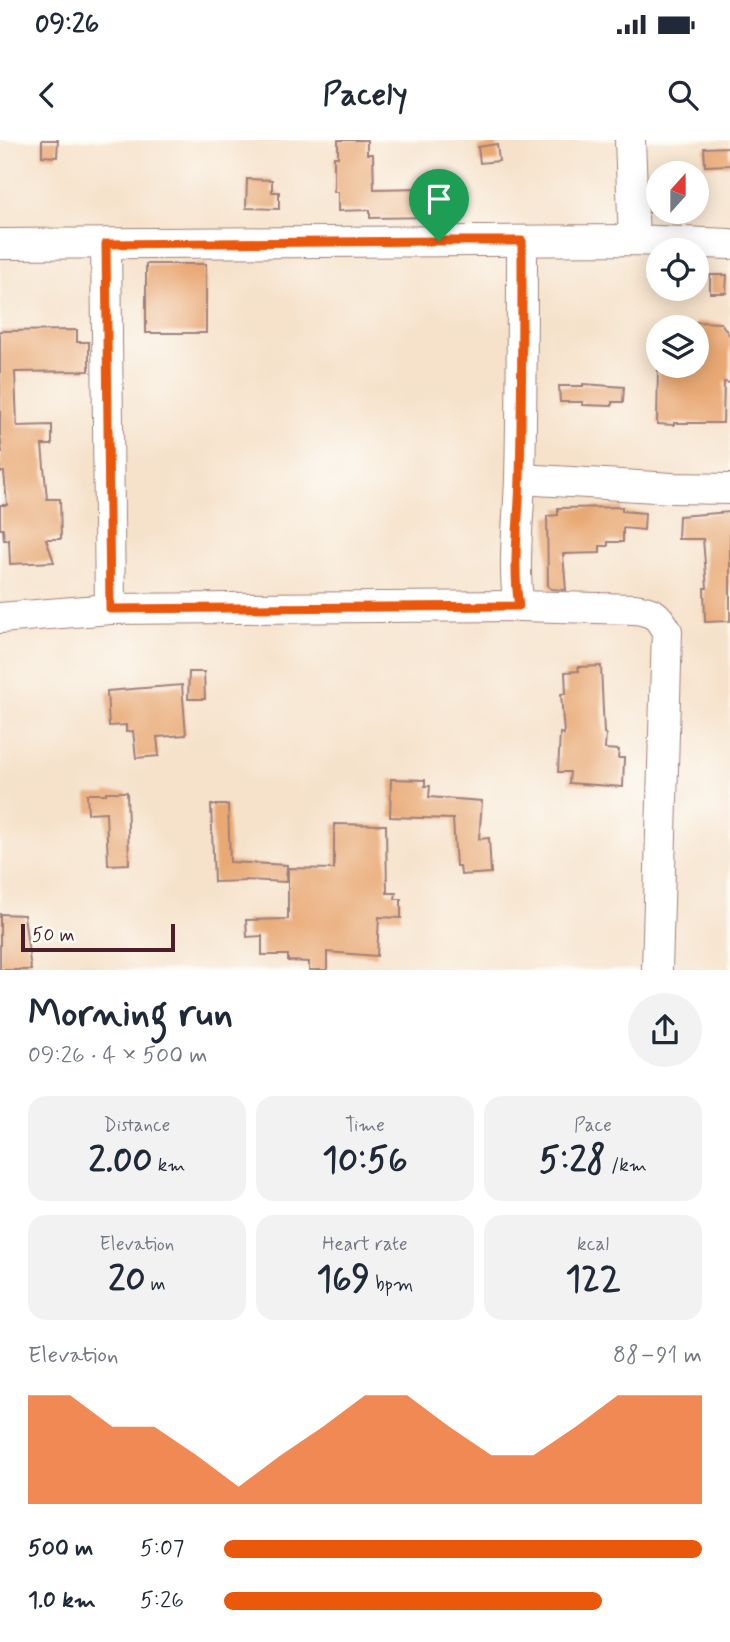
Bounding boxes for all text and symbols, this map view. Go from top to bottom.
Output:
text: 09:26 [35,8,99,42]
text: Pacely [322,74,408,116]
icon: back [28,76,66,114]
icon: search [664,76,702,114]
north arrow [646,161,709,224]
map controls [646,161,709,378]
pin [409,169,469,241]
icon: arrive [420,180,458,218]
button: locate [646,238,709,301]
button: layers [646,315,709,378]
scale bar [21,921,175,953]
text: 50 m [32,923,75,948]
text: Morning run [28,990,233,1039]
button: share [628,993,702,1067]
text: 09:26 · 4 × 500 m [28,1041,208,1071]
text: Distance [104,1113,170,1138]
text: Time [345,1113,385,1138]
text: Pace [574,1113,612,1138]
text: 2.00 [89,1138,153,1184]
text: 10:56 [322,1138,408,1184]
text: 5:28 [539,1138,606,1184]
text: km [153,1153,185,1178]
text: /km [606,1153,647,1178]
text: Elevation [100,1232,174,1257]
text: Heart rate [322,1232,408,1257]
text: kcal [577,1232,609,1257]
text: 20 [108,1257,145,1303]
text: 169 [317,1257,370,1303]
text: 122 [566,1257,621,1303]
text: m [145,1272,166,1297]
text: bpm [370,1272,413,1297]
text: Elevation [28,1341,119,1371]
text: 88–91 m [613,1341,702,1371]
text: 500 m [28,1534,93,1564]
text: 5:07 [140,1534,184,1564]
text: 1.0 km [28,1586,96,1616]
text: 5:26 [140,1586,184,1616]

